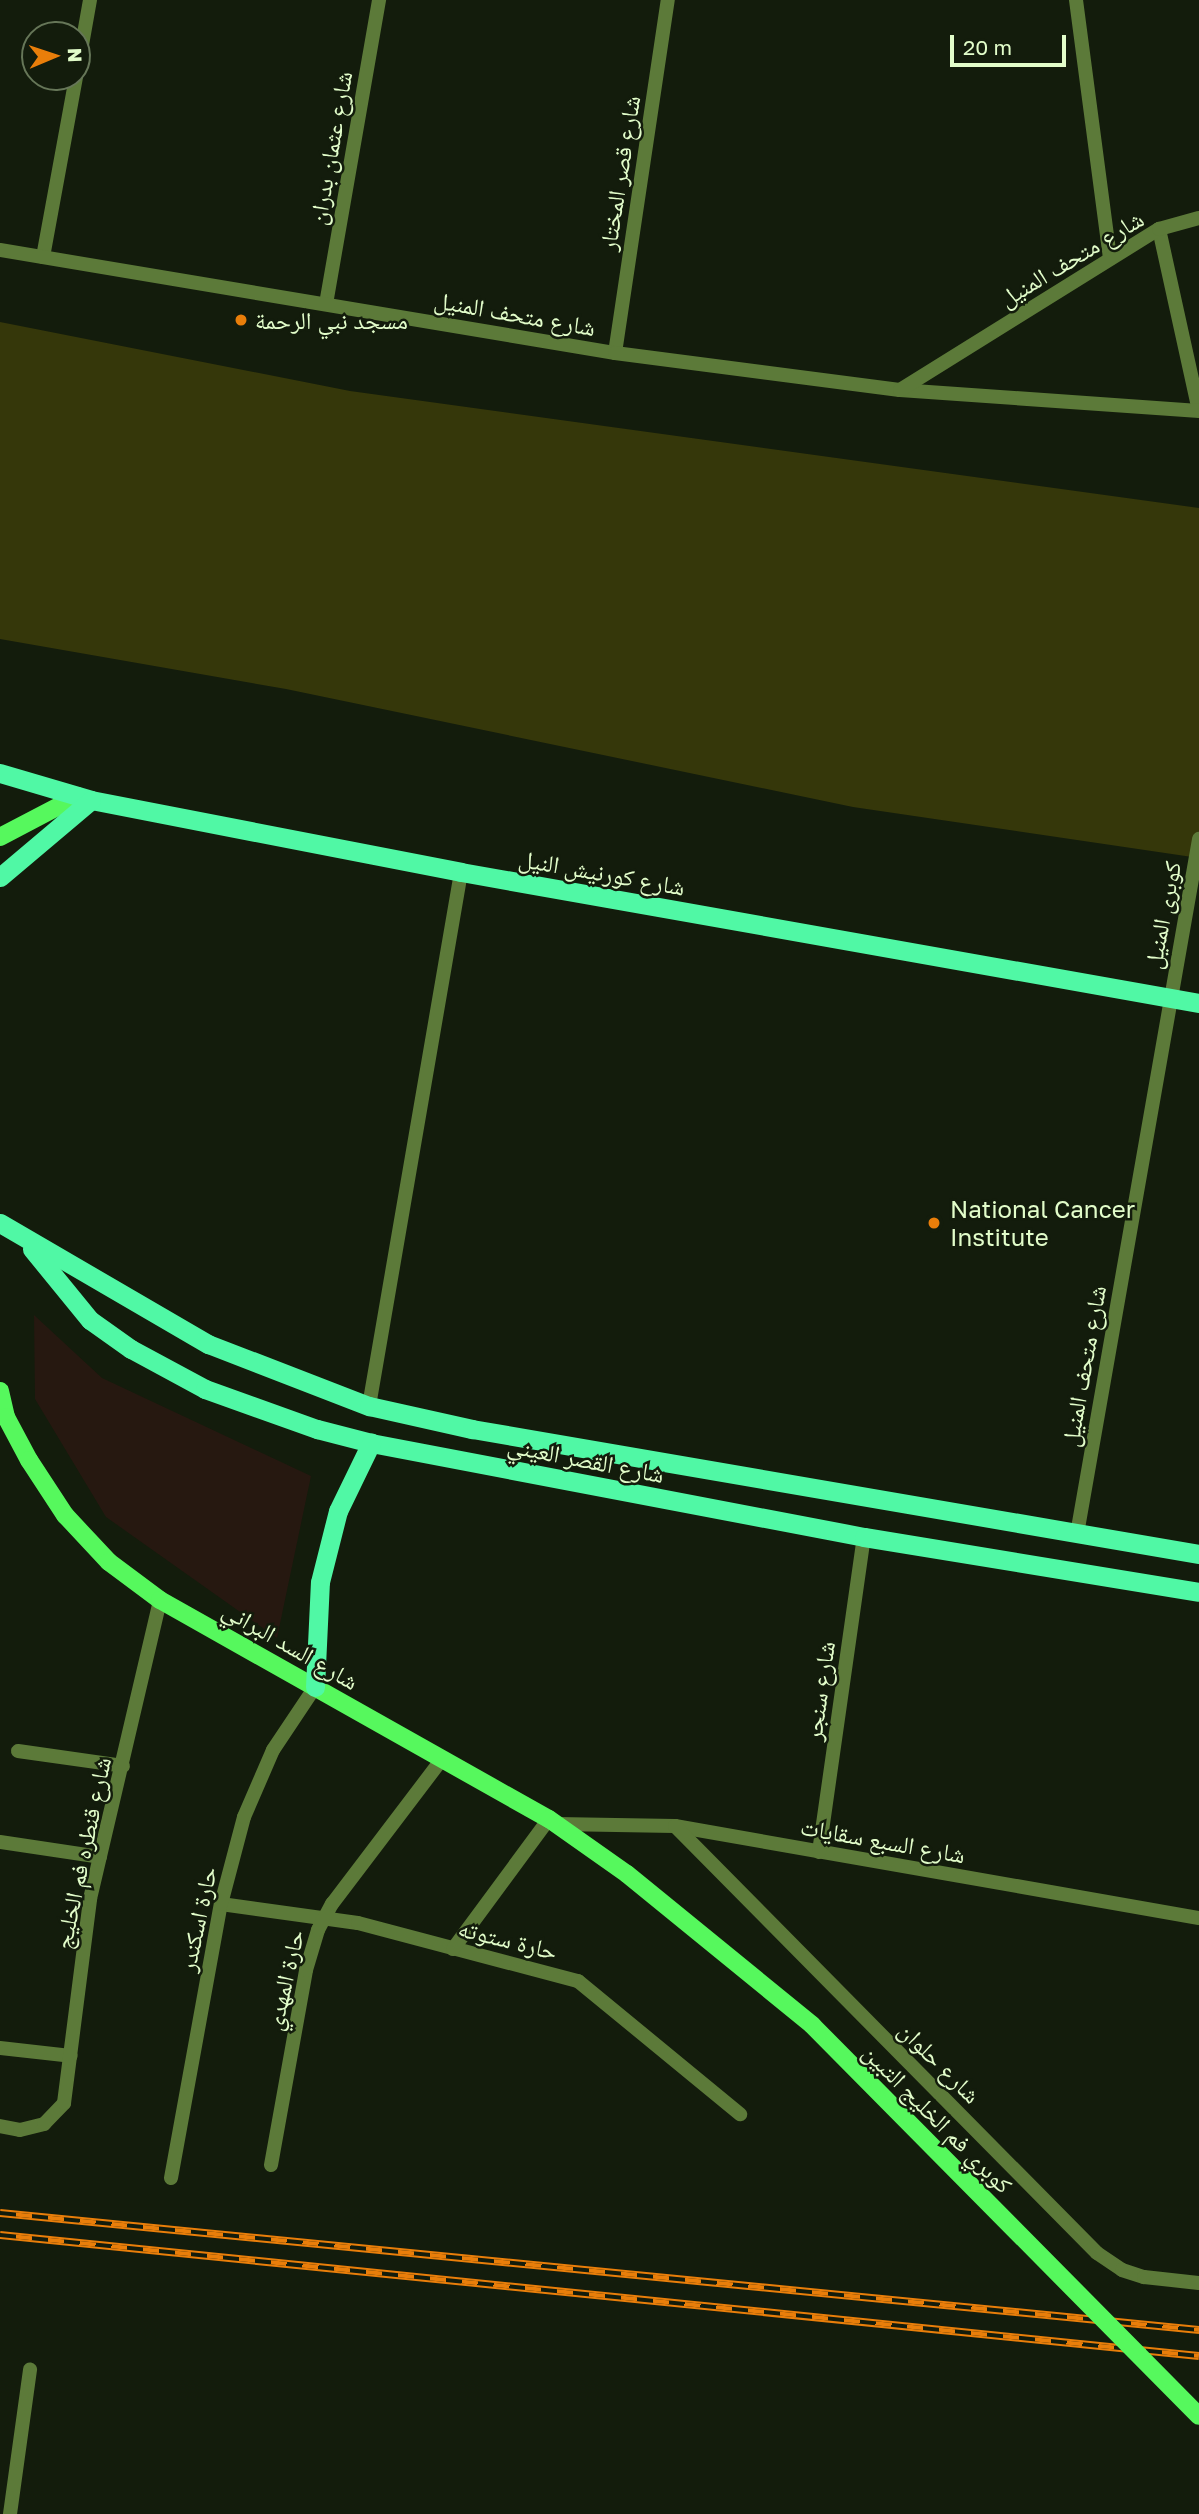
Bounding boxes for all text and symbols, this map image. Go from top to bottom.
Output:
north arrow [21,21,91,91]
scale bar [954,21,1070,65]
text: 20 m [963,34,1012,60]
text: N [64,48,87,63]
street label: شارع عثمان بدران [302,69,358,227]
street label: شارع قصر المختار [593,93,645,253]
street label: شارع متحف المنيل [994,204,1148,312]
street label: شارع متحف المنيل [432,285,598,341]
place label: مسجد نبي الرحمة [255,306,408,334]
marker: مسجد نبي الرحمة [233,312,249,328]
street label: شارع كورنيش النيل [517,843,687,901]
street label: كوبرى المنيل [1137,859,1187,971]
place label: National Cancer Institute [950,1195,1135,1251]
marker: National Cancer Institute [924,1213,944,1233]
street label: شارع متحف المنيل [1055,1283,1111,1449]
street label: شارع القصر العيني [505,1430,667,1488]
street label: شارع السد البراني [218,1595,364,1695]
street label: شارع سنجر [798,1639,840,1743]
street label: شارع قنطره فم الخليج [48,1754,116,1952]
street label: شارع السبع سقايات [798,1811,968,1869]
street label: حارة اسكندر [172,1864,222,1974]
street label: حارة ستوته [455,1913,561,1965]
street label: حارة المهدي [258,1927,310,2033]
street label: شارع حلوان [893,2015,987,2109]
street label: كوبري فم الخليج التبين [857,2037,1019,2199]

